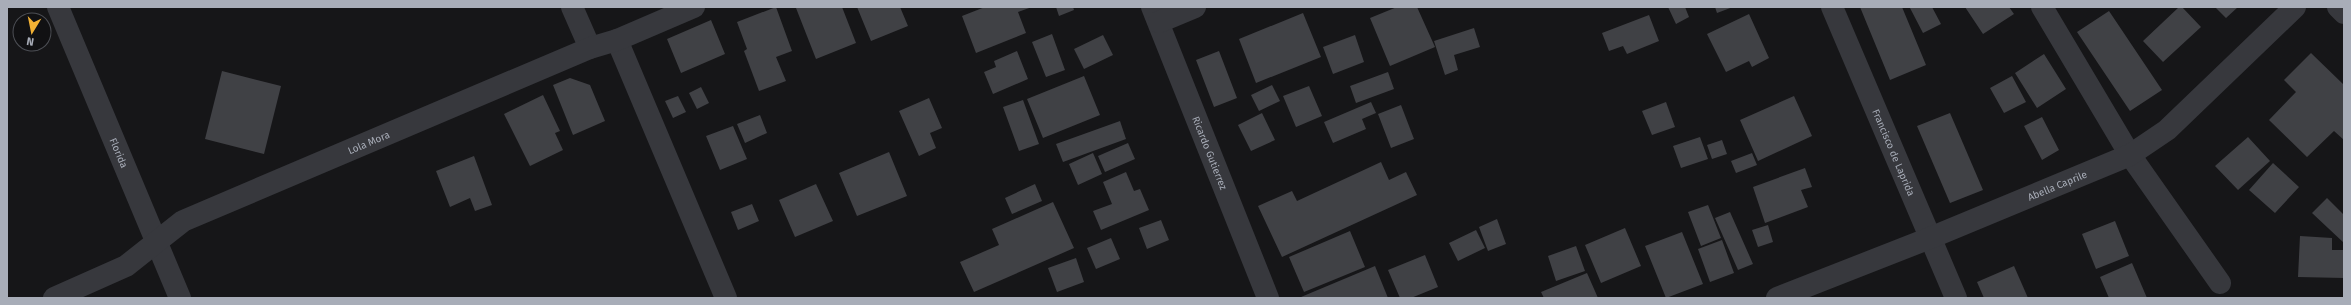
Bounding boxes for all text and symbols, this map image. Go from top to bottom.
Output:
north arrow [12,12,52,52]
text: N [26,34,35,48]
street label: Francisco de Laprida [1869,107,1917,198]
street label: Ricardo Gutierrez [1189,115,1230,192]
street label: Lola Mora [346,129,392,157]
street label: Florida [107,136,130,170]
street label: Abella Caprile [2026,169,2089,204]

